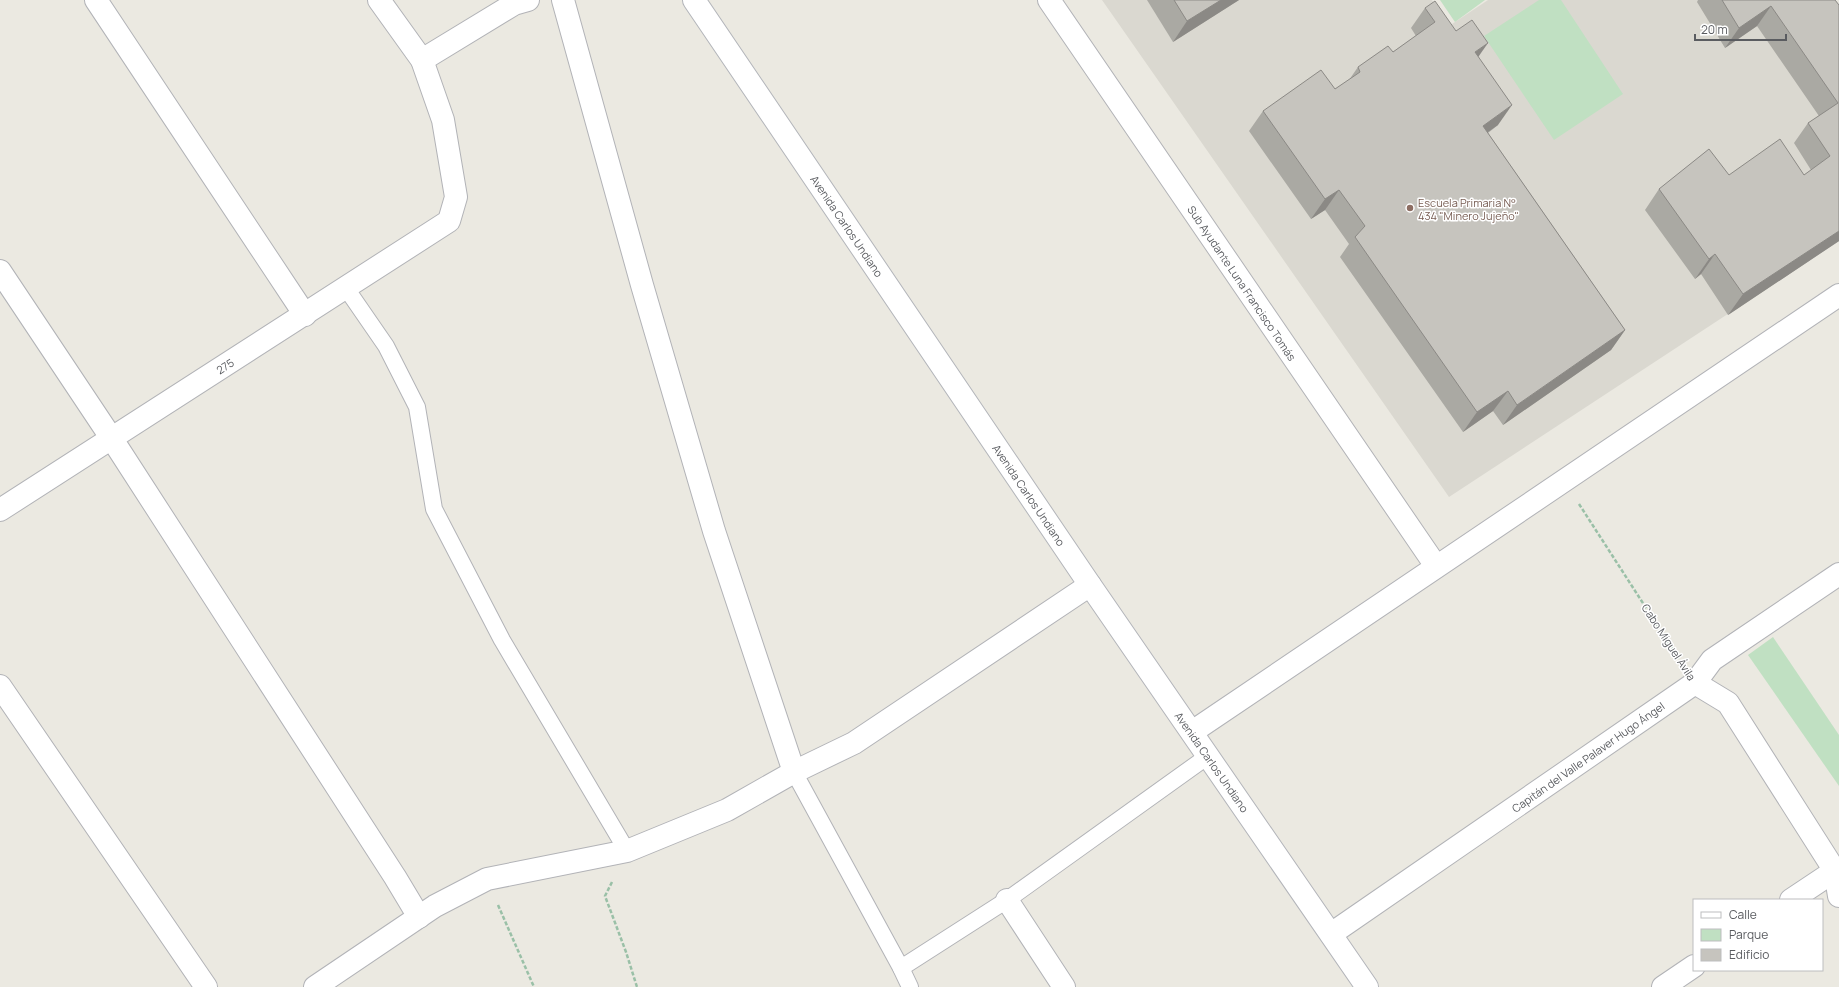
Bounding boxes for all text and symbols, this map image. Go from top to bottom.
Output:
scale bar [1695,16,1786,42]
text: 20 m [1701,21,1728,38]
street label: Avenida Carlos Undiano [807,172,887,280]
place label: Escuela Primaria N° 434 "Minero Jujeño" [1418,195,1519,223]
street label: Sub Ayudante Luna Francisco Tomás [1184,203,1300,364]
marker: Escuela Primaria N° 434 "Minero Jujeño" [1405,203,1415,213]
street label: 275 [213,355,237,377]
street label: Avenida Carlos Undiano [989,441,1069,549]
street label: Cabo Miguel Ávila [1639,601,1699,683]
street label: Capitán del Valle Palaver Hugo Ángel [1509,698,1667,816]
street label: Avenida Carlos Undiano [1172,709,1253,816]
legend [1693,899,1823,971]
text: Calle [1729,906,1757,923]
text: Parque [1729,926,1768,943]
text: Edificio [1729,946,1769,963]

